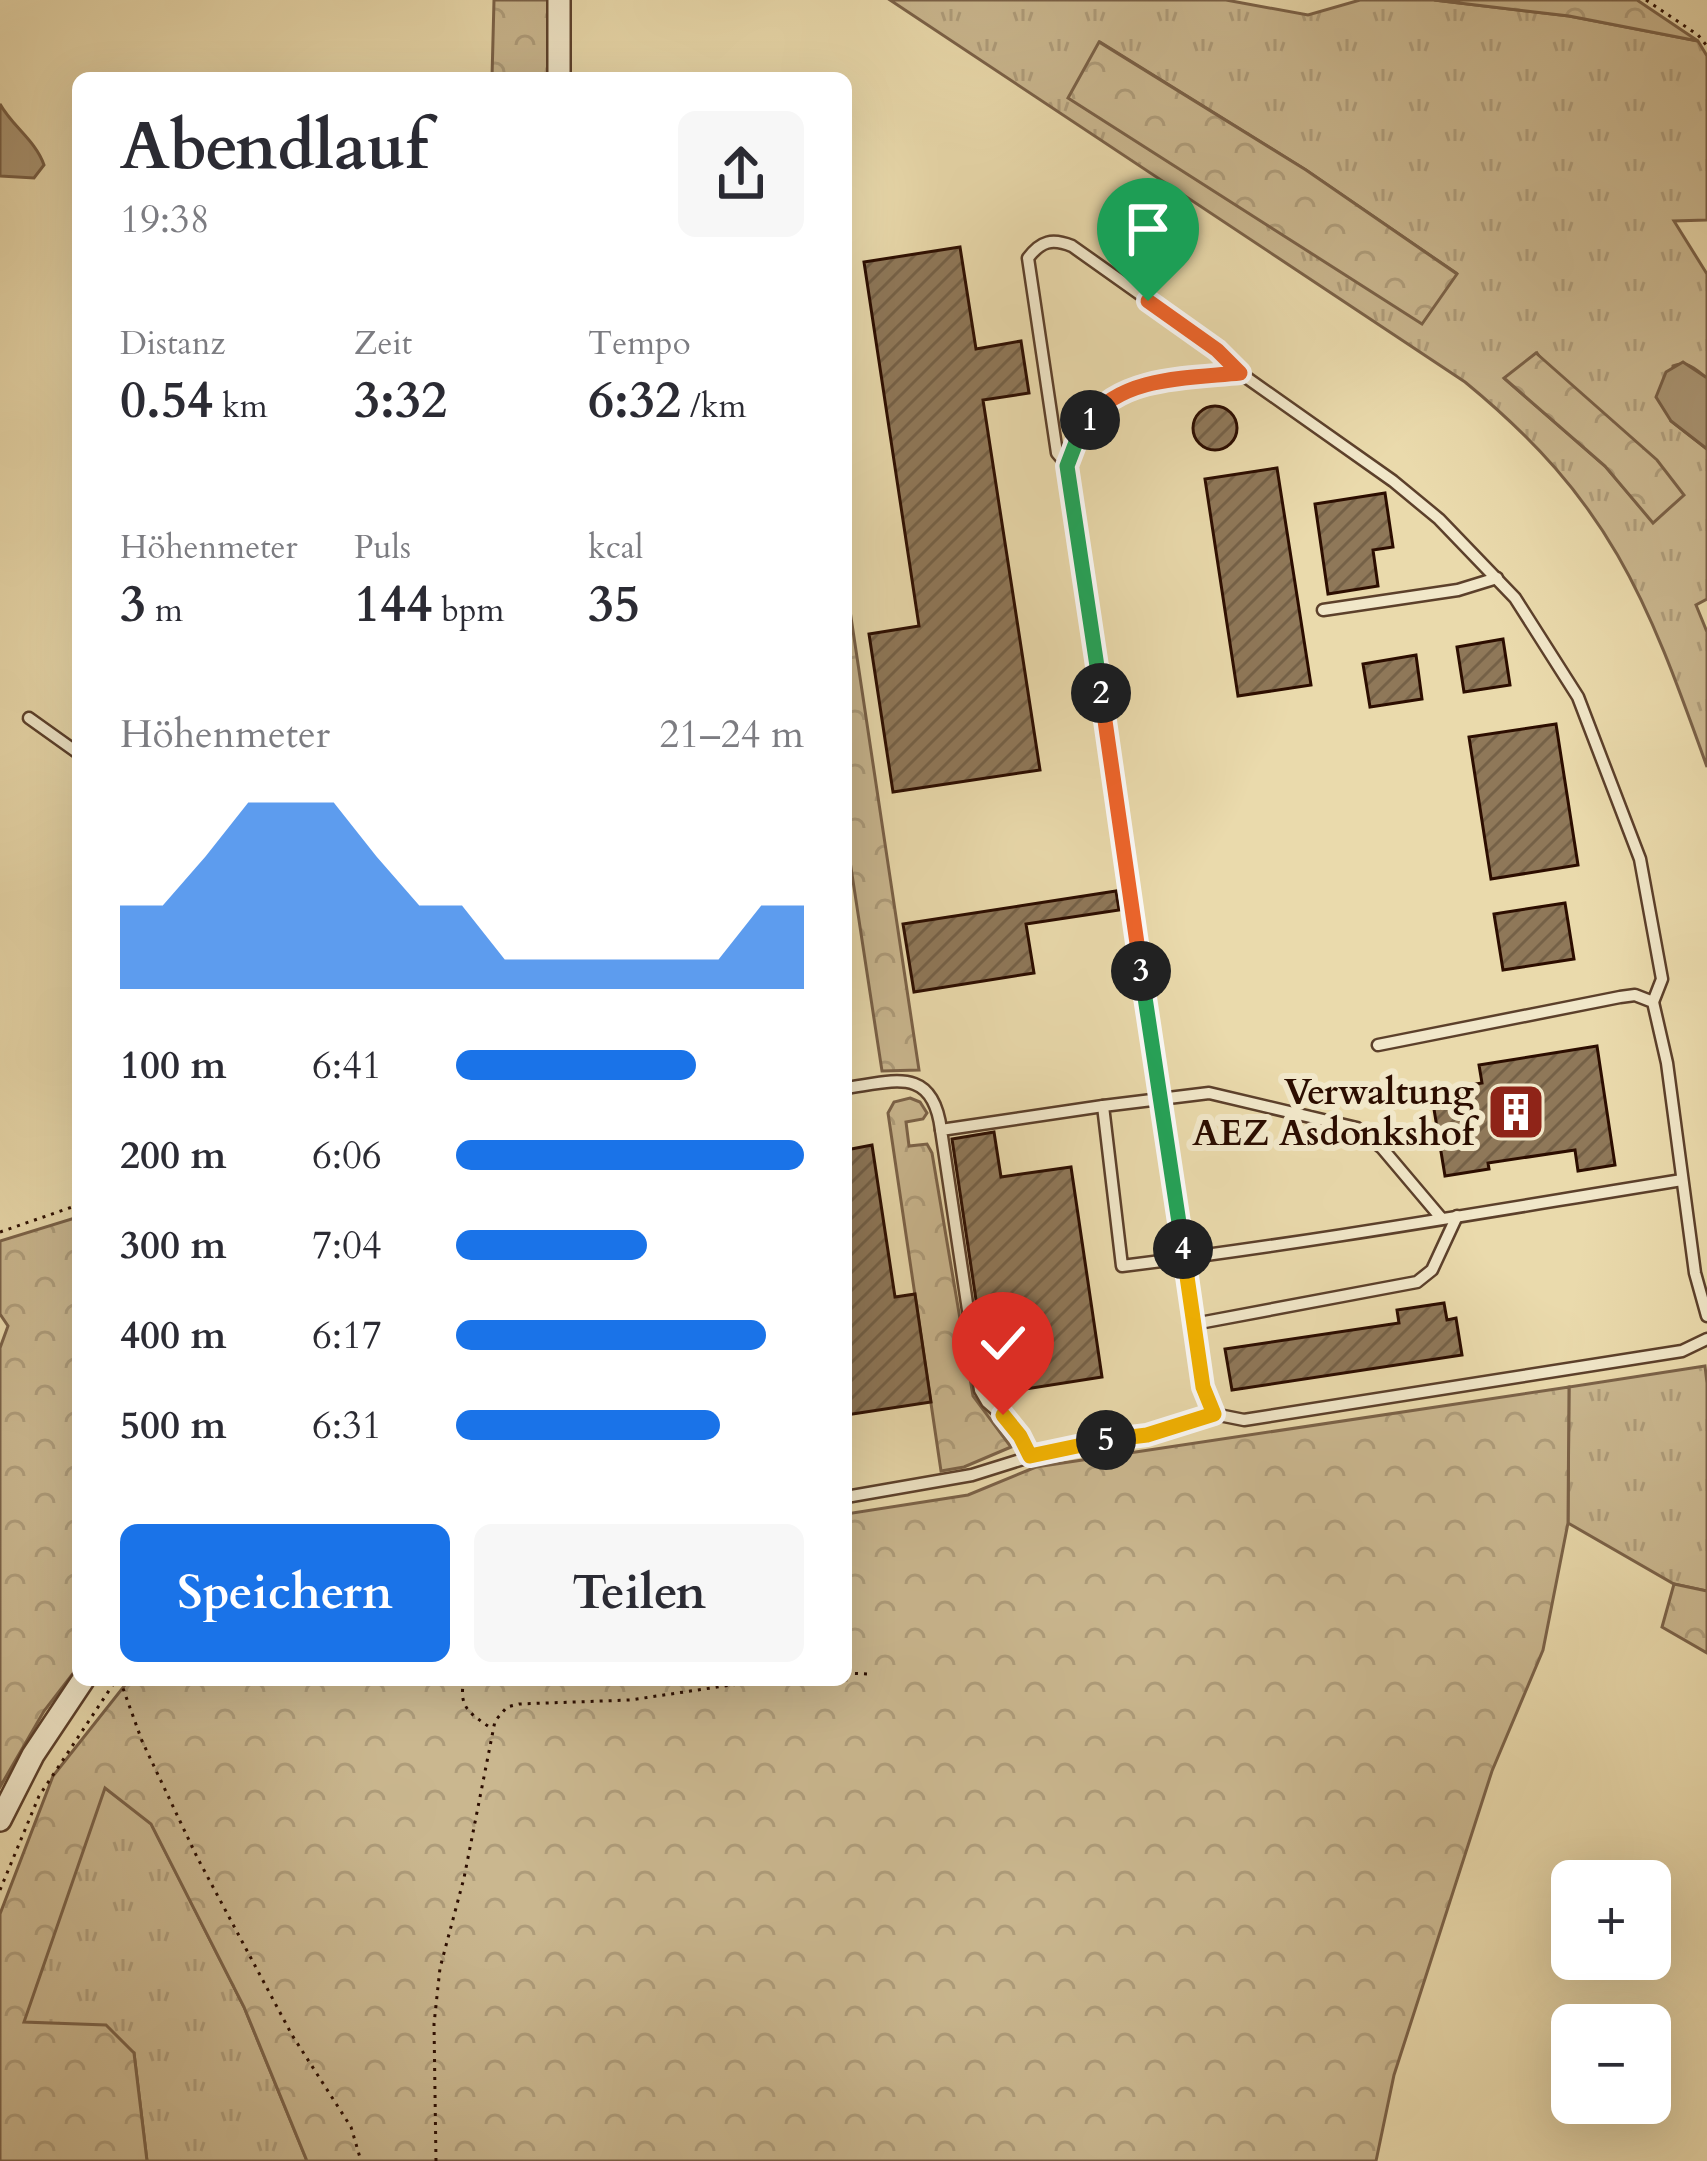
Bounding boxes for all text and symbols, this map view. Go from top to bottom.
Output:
text: Abendlauf [120,103,428,192]
button: share [678,111,804,237]
pin [1097,178,1199,301]
text: 19:38 [120,193,210,246]
icon: arrive [1115,196,1181,262]
text: Distanz [120,321,225,366]
text: Zeit [354,321,412,366]
text: Tempo [588,321,691,366]
text: 0.54 [120,366,213,436]
text: 3:32 [354,366,447,436]
text: 6:32 [588,366,681,436]
text: km [213,384,268,429]
text: /km [681,384,746,429]
pin: 1 [1060,390,1120,450]
text: 1 [1082,397,1098,442]
text: Höhenmeter [120,525,298,570]
text: Puls [354,525,411,570]
text: kcal [588,525,643,570]
text: 3 [120,570,146,640]
text: 144 [354,570,432,640]
text: 35 [588,570,640,640]
text: m [146,588,183,633]
text: bpm [432,588,504,633]
pin: 2 [1071,663,1131,723]
text: 2 [1093,670,1109,715]
text: Höhenmeter [120,708,330,761]
text: 21–24 m [659,708,804,761]
pin: 3 [1111,941,1171,1001]
text: 3 [1133,948,1149,993]
text: 100 m [120,1039,226,1092]
text: 6:41 [312,1039,382,1092]
place label: Verwaltung AEZ Asdonkshof [1192,1068,1480,1158]
building icon: Verwaltung AEZ Asdonkshof [1485,1081,1547,1143]
text: 200 m [120,1129,226,1182]
text: 6:06 [312,1129,382,1182]
text: 300 m [120,1219,226,1272]
text: 7:04 [312,1219,382,1272]
pin: 4 [1153,1219,1213,1279]
text: 4 [1175,1226,1191,1271]
pin [952,1292,1054,1415]
text: 400 m [120,1309,226,1362]
text: 6:17 [312,1309,382,1362]
icon: check [970,1310,1036,1376]
text: 500 m [120,1399,226,1452]
text: 6:31 [312,1399,382,1452]
pin: 5 [1076,1410,1136,1470]
text: 5 [1098,1417,1114,1462]
button: Speichern [120,1524,450,1662]
button: Teilen [474,1524,804,1662]
map controls [1551,1860,1671,2124]
button: + [1551,1860,1671,1980]
button: − [1551,2004,1671,2124]

